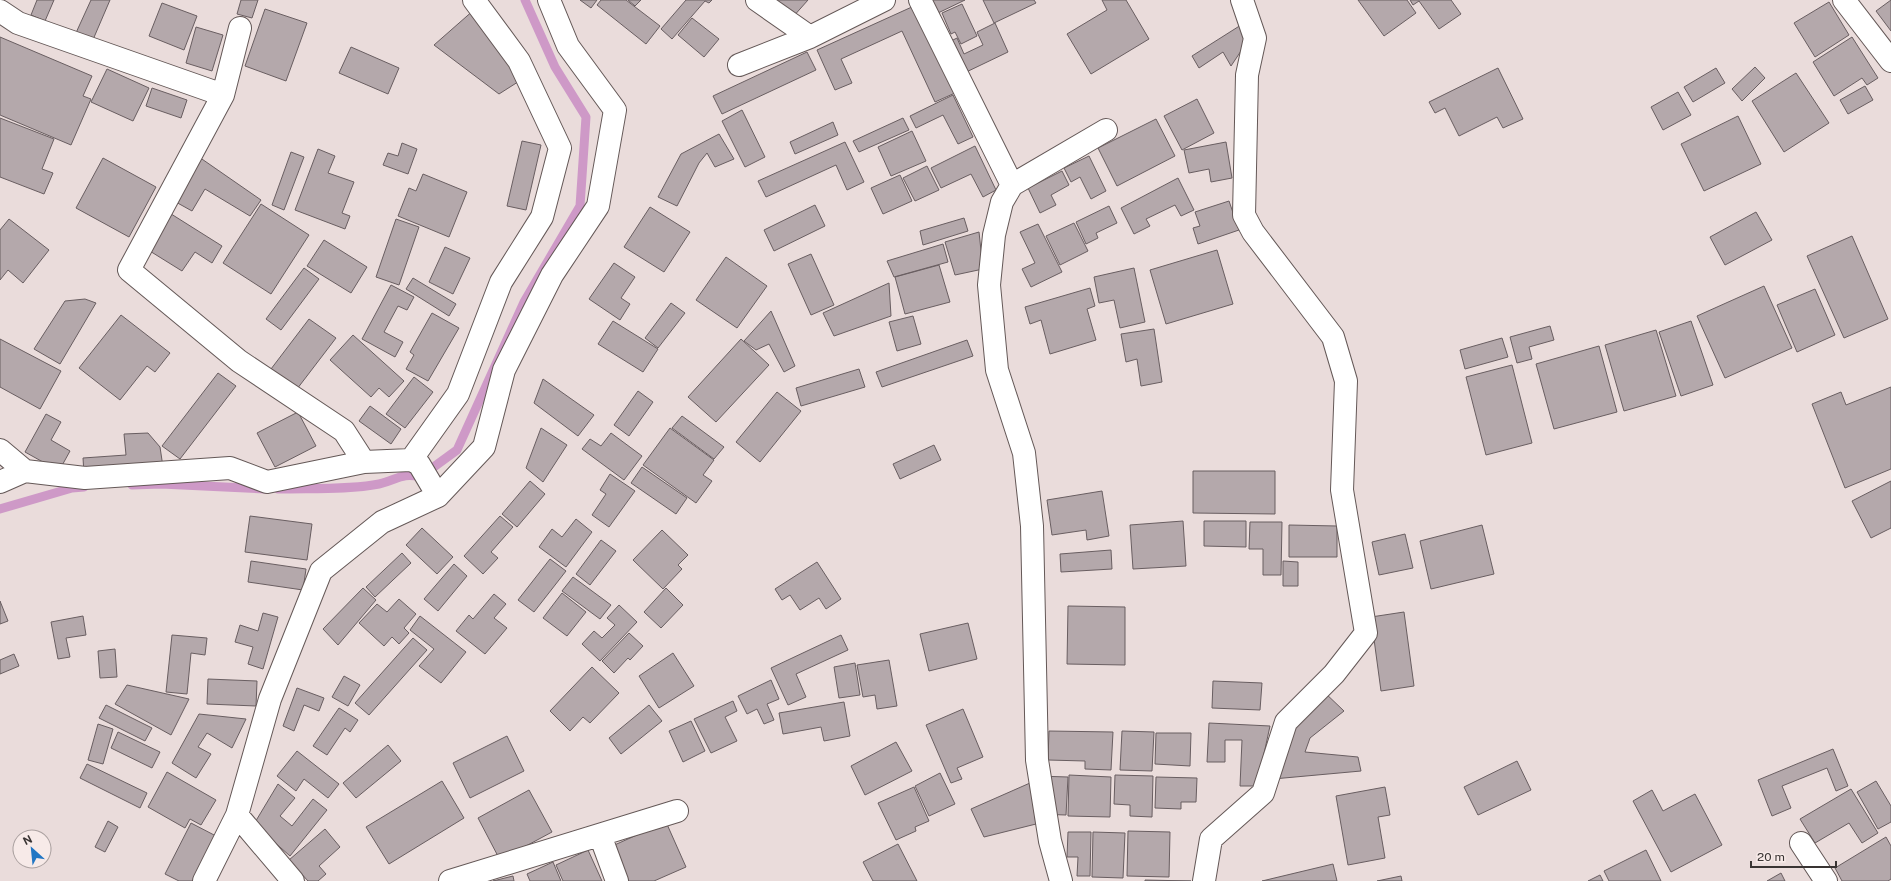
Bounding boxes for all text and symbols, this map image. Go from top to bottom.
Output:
north arrow [12,829,52,869]
text: N [21,833,34,847]
scale bar [1751,843,1836,869]
text: 20 m [1757,850,1785,864]

